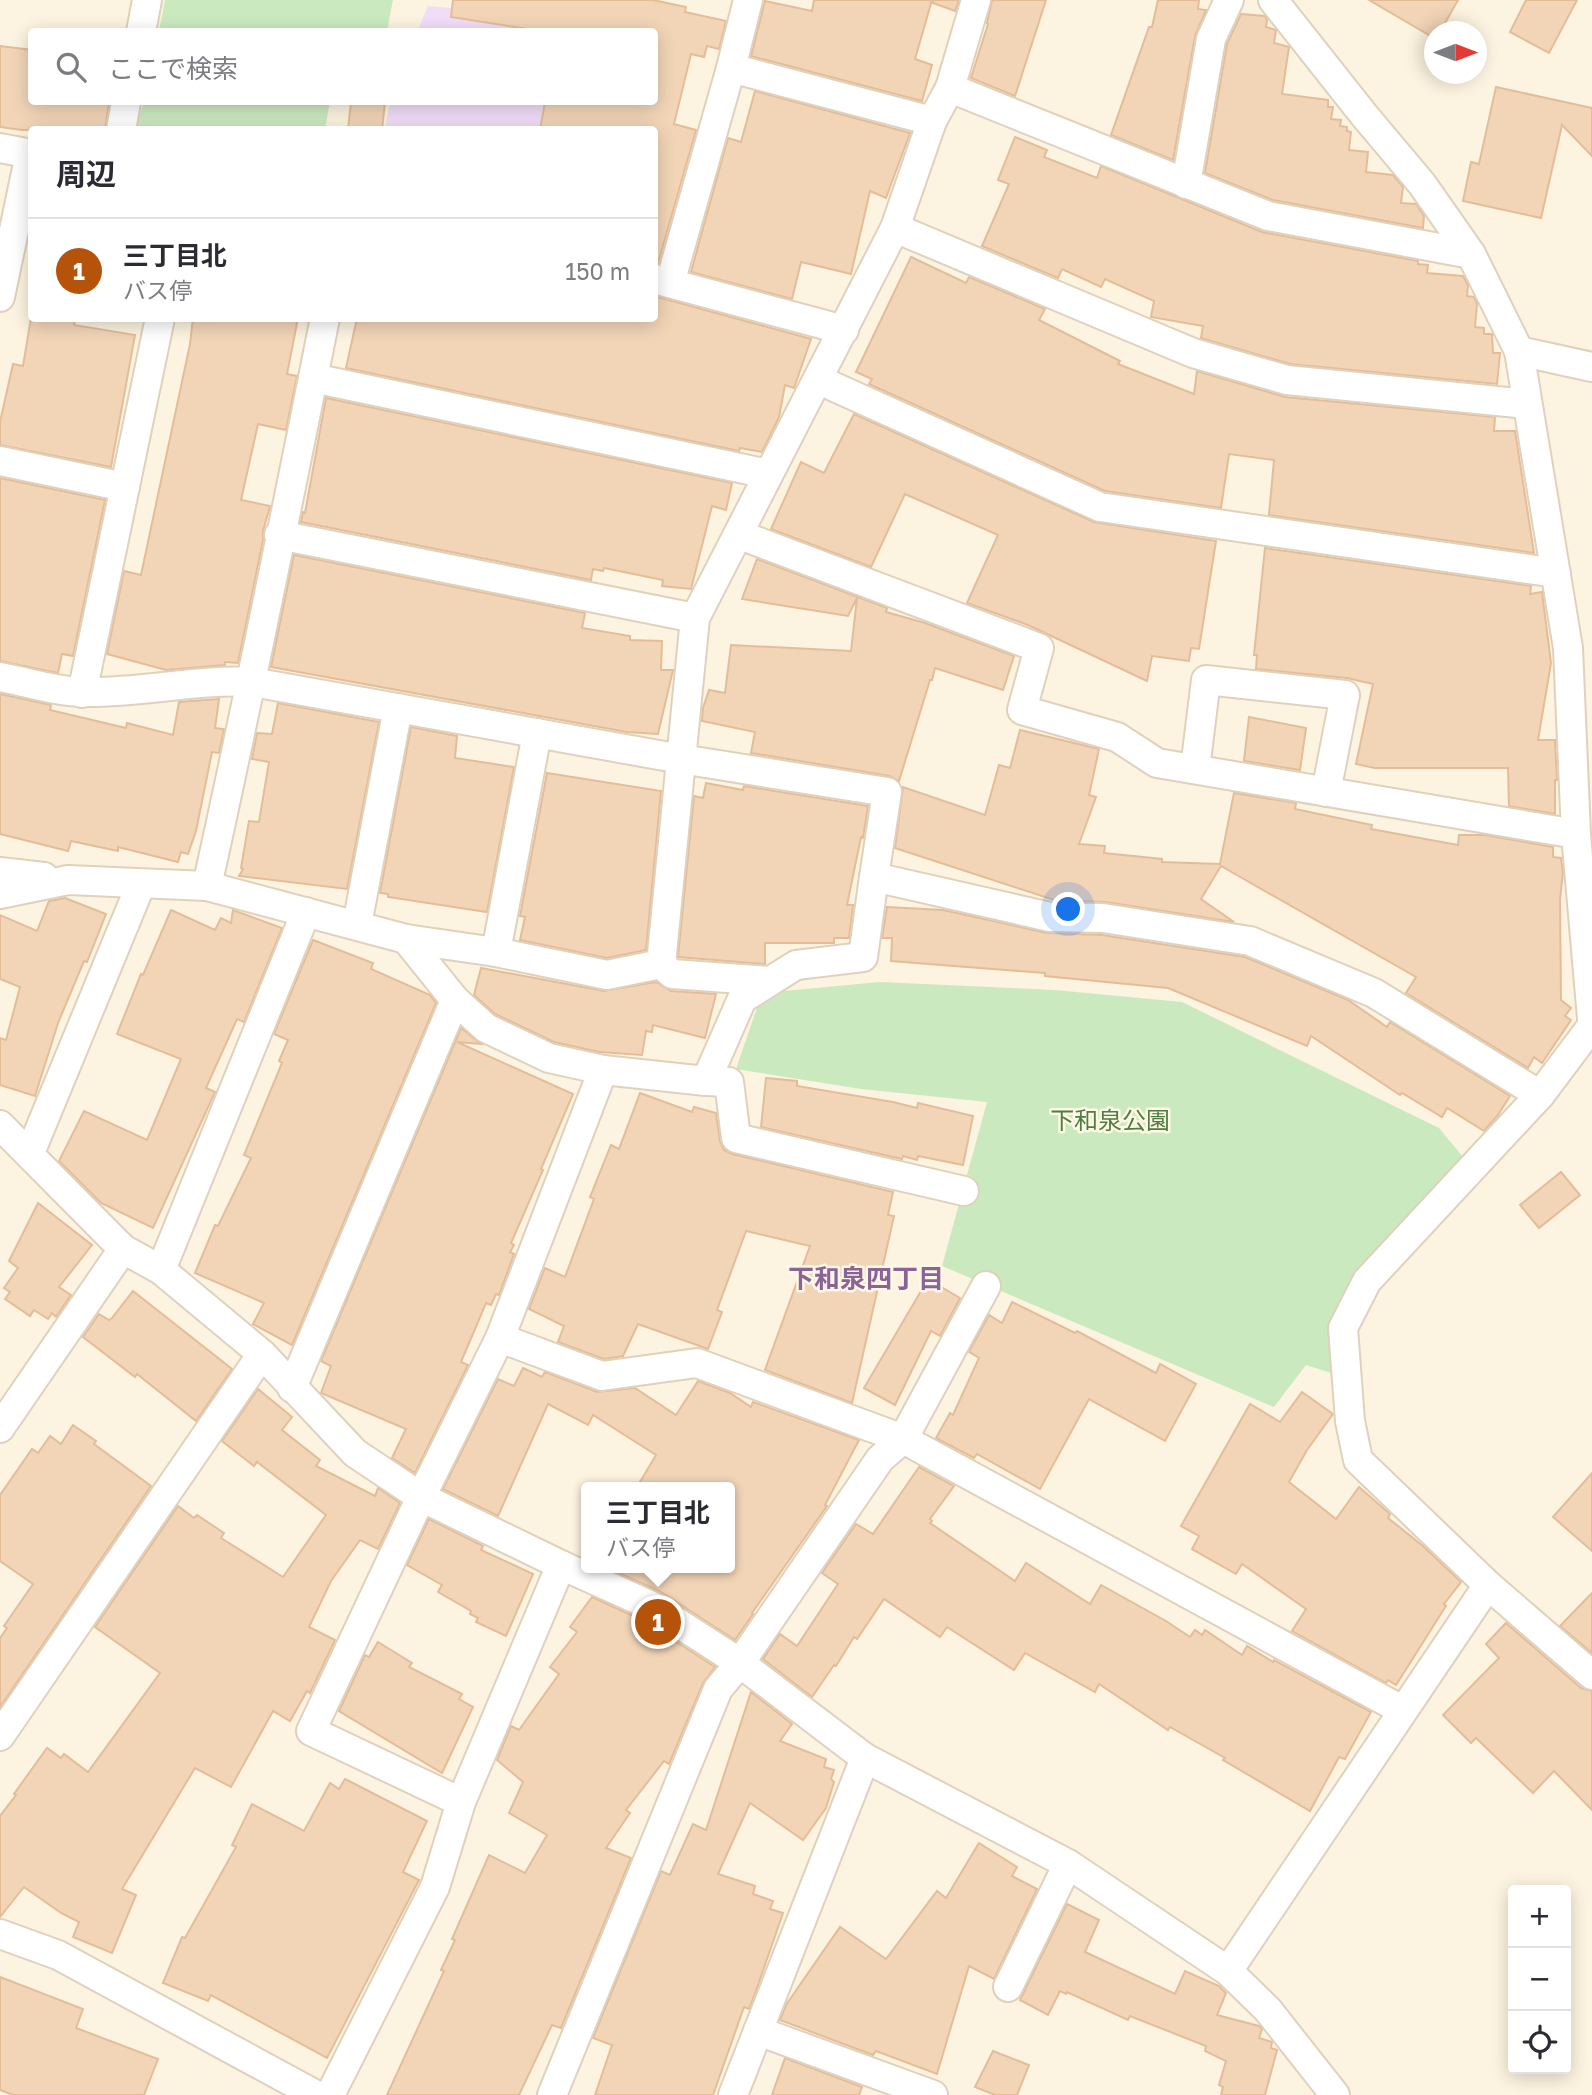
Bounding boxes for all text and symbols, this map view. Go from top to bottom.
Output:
north arrow [1424,21,1487,84]
search box [28,28,658,105]
icon: search [52,48,90,86]
text: ここで検索 [108,53,238,84]
text: 周辺 [56,156,116,192]
text: 三丁目北 [123,240,227,271]
text: 1 [73,257,85,285]
text: 150 m [565,257,630,285]
text: バス停 [123,276,192,304]
your location [1051,892,1085,926]
park label: 下和泉公園 [1050,1105,1170,1134]
district label: 下和泉四丁目 [788,1263,944,1294]
popup [581,1482,735,1573]
text: 三丁目北 [606,1497,710,1528]
text: バス停 [606,1533,675,1561]
pin: 1 [635,1596,681,1648]
map controls [1508,1885,1571,2074]
button: + [1508,1885,1571,1948]
button: − [1508,1948,1571,2011]
button: locate [1508,2011,1571,2074]

